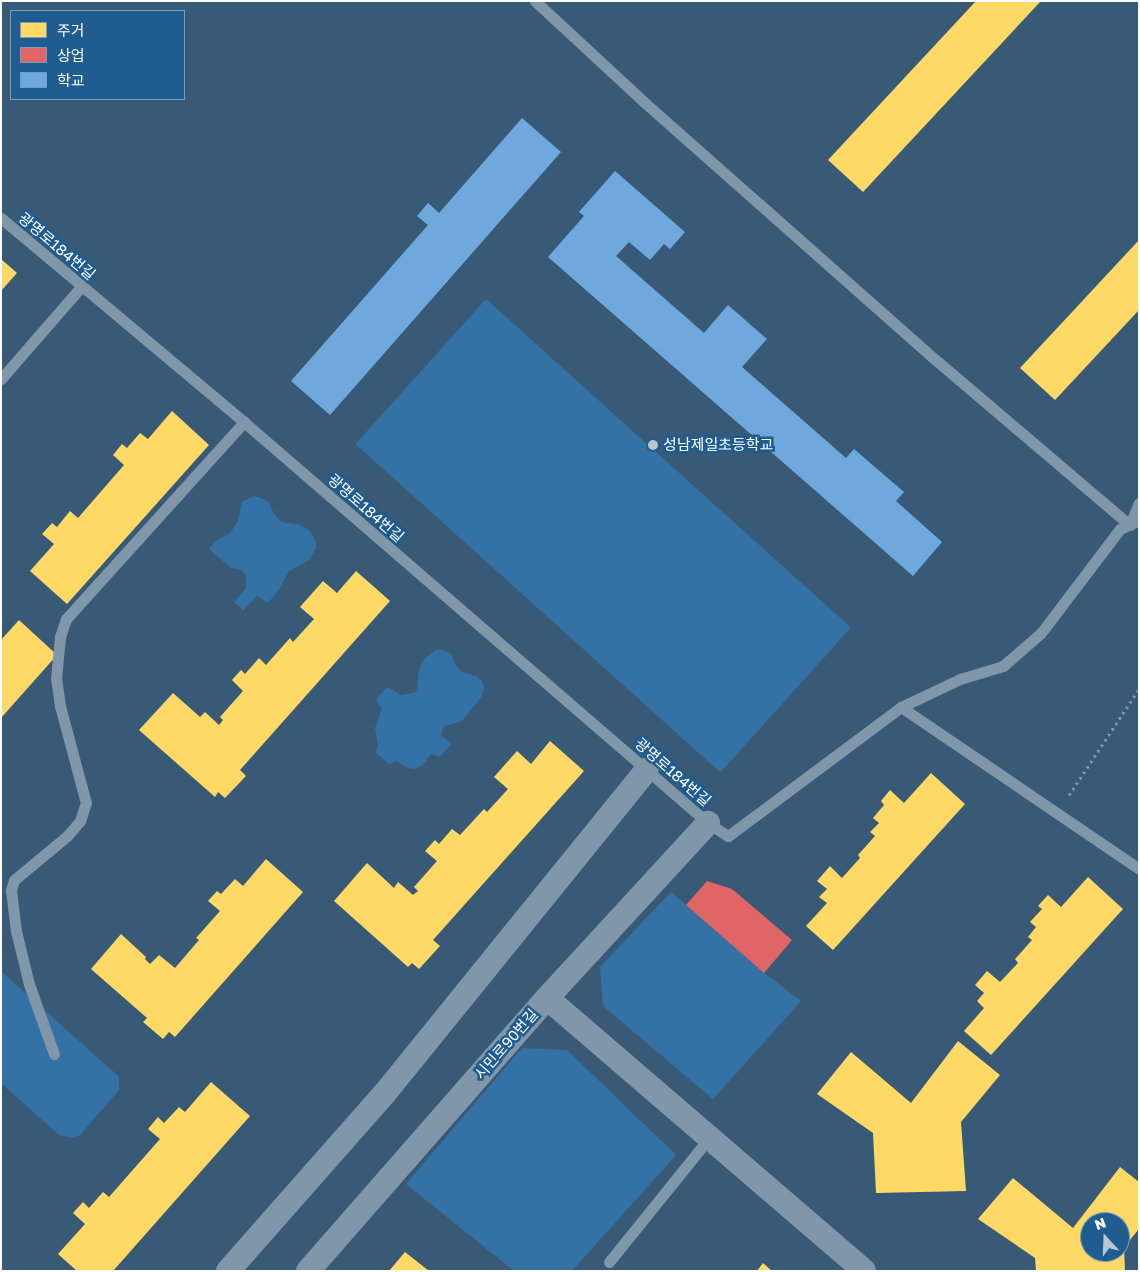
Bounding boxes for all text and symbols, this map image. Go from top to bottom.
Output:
legend [10,10,185,100]
text: 주거 [57,21,85,39]
text: 상업 [57,46,85,64]
text: 학교 [57,71,85,89]
street label: 광명로184번길 [15,209,99,283]
place label: 성남제일초등학교 [663,436,773,454]
marker: 성남제일초등학교 [647,439,659,451]
street label: 광명로184번길 [324,470,408,546]
street label: 광명로184번길 [631,734,715,810]
street label: 시민로90번길 [471,1005,541,1083]
north arrow [1080,1212,1130,1262]
text: N [1092,1214,1108,1233]

